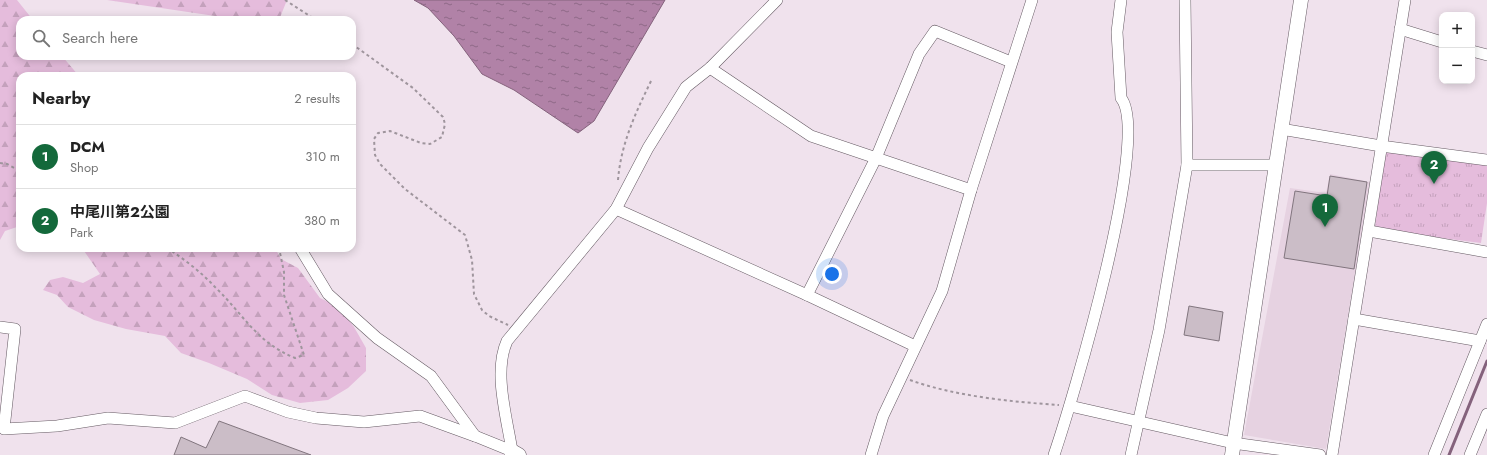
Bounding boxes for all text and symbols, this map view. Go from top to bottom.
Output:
map controls [1439,12,1475,84]
button: + [1439,12,1475,48]
search box [16,16,356,60]
icon: search [30,27,52,49]
text: Search here [62,27,138,49]
button: − [1439,48,1475,84]
text: Nearby [32,86,90,110]
text: 2 results [294,89,340,108]
text: DCM [70,136,105,158]
text: 1 [42,147,48,166]
text: 310 m [305,147,340,166]
pin: 2 [1421,151,1447,184]
text: Shop [70,158,98,177]
pin: 1 [1312,194,1338,227]
text: 中尾川第2公園 [70,201,170,223]
text: 2 [41,211,49,230]
text: 380 m [304,211,340,230]
text: Park [70,223,93,242]
your location [822,264,842,284]

